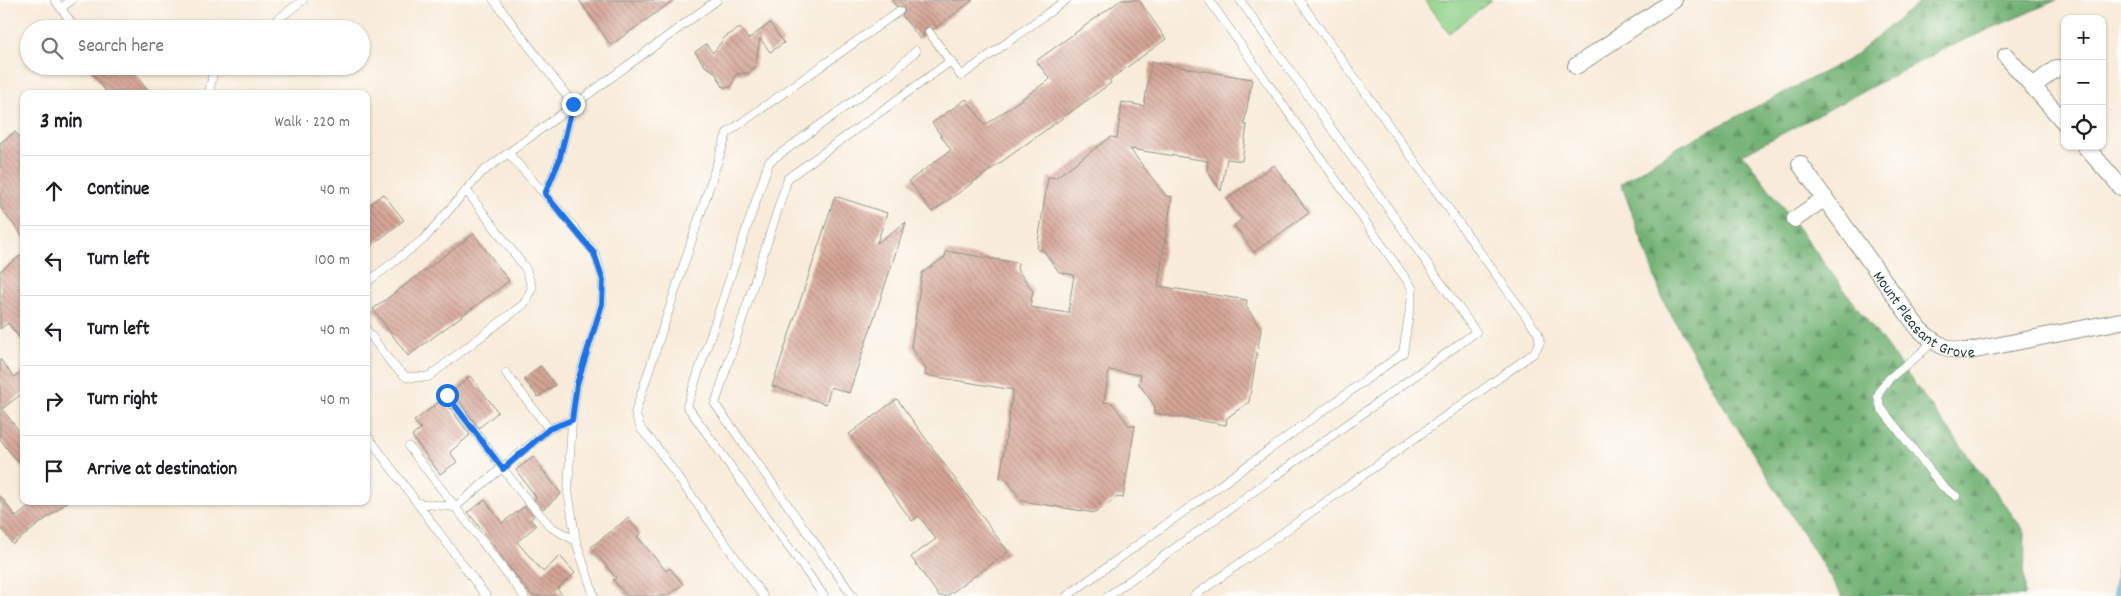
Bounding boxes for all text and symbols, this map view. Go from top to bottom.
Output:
map controls [2061,15,2106,150]
button: + [2061,15,2106,60]
search box [20,20,370,75]
icon: search [38,34,66,62]
text: Search here [78,34,164,61]
button: − [2061,60,2106,105]
route end [562,93,585,116]
button: locate [2061,105,2106,150]
text: 3 min [40,108,82,138]
text: Walk · 220 m [275,111,350,134]
icon: ahead [40,177,68,205]
text: Continue [87,177,149,204]
text: 40 m [320,179,350,202]
icon: left [40,247,68,275]
text: Turn left [87,247,150,274]
text: 100 m [314,249,350,272]
street label: Mount Pleasant Grove [1866,267,1977,365]
icon: left [40,317,68,345]
text: Turn left [87,317,150,344]
text: 40 m [320,319,350,342]
route start [436,384,459,407]
icon: right [40,387,68,415]
text: Turn right [87,387,158,414]
text: 40 m [320,389,350,412]
icon: arrive [40,457,68,485]
text: Arrive at destination [87,457,237,484]

